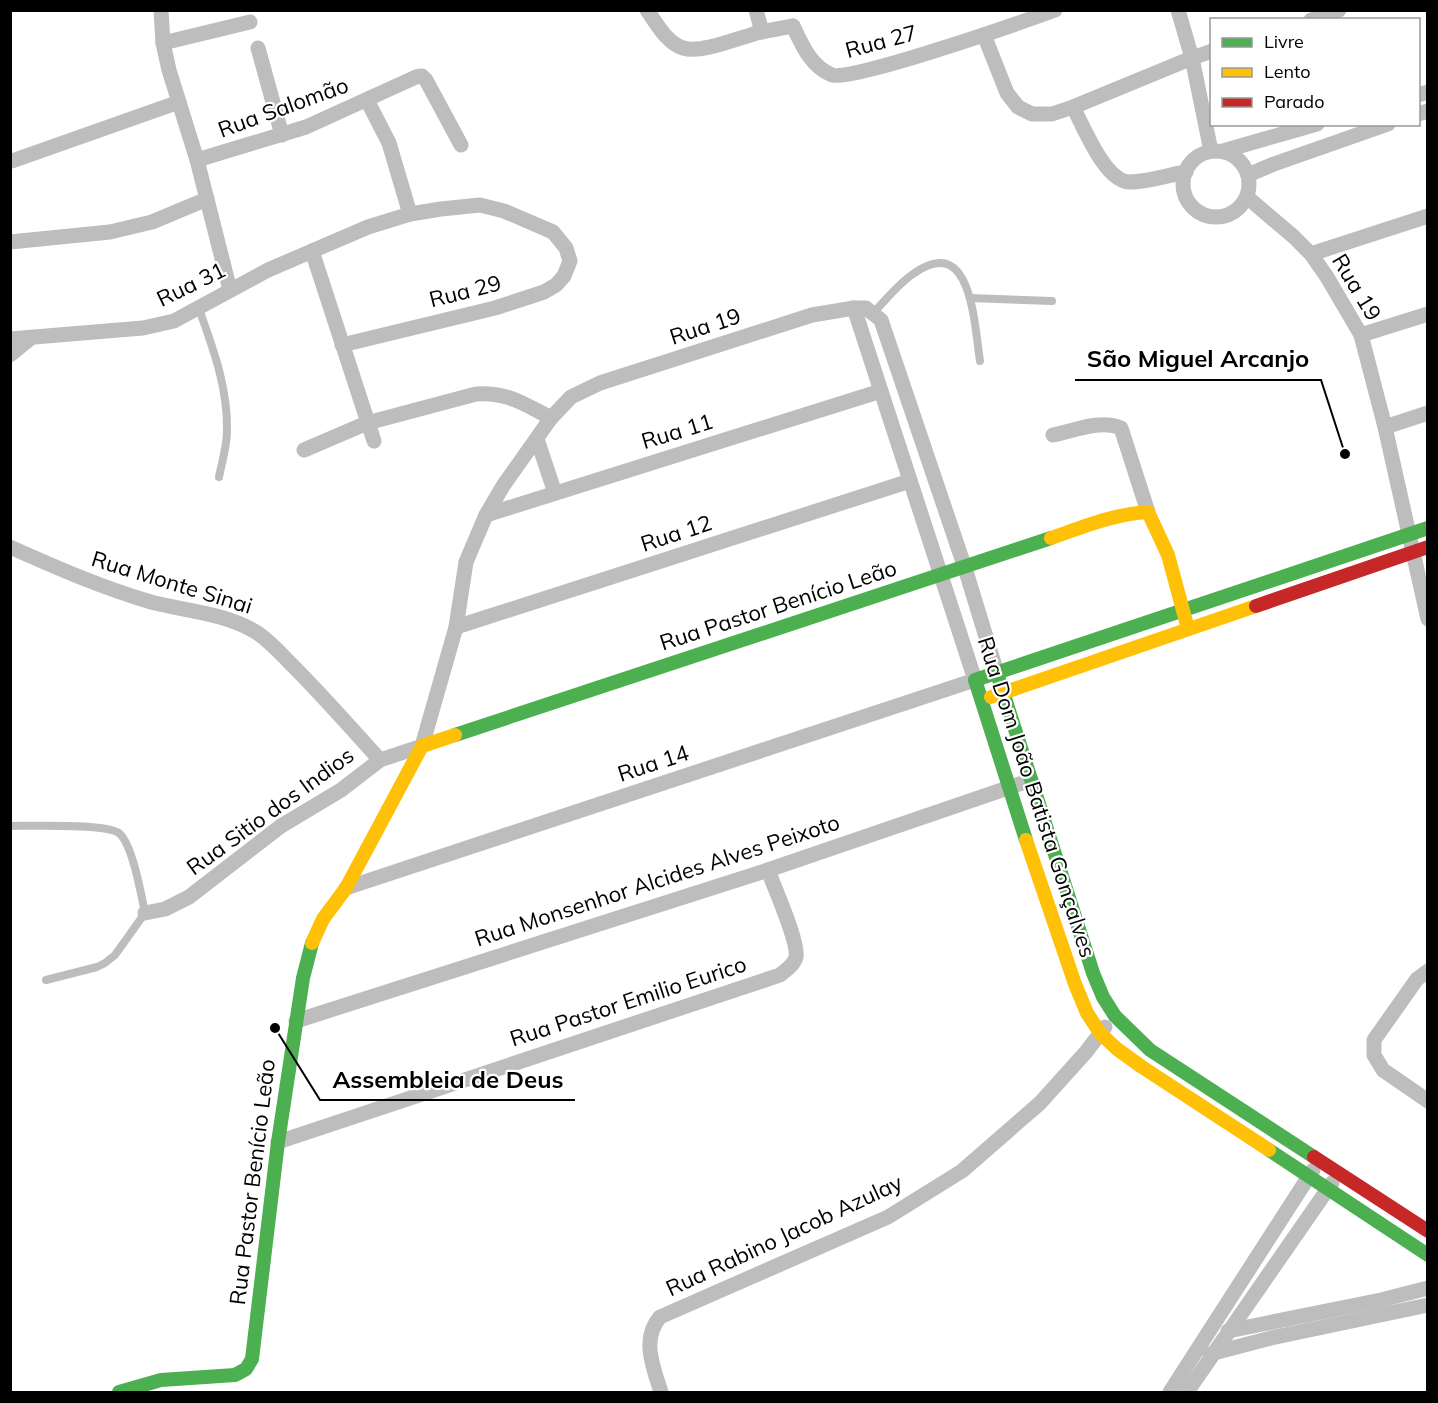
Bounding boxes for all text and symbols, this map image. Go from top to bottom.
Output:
street label: Rua 27 [842,18,920,64]
legend [1210,18,1420,126]
text: Livre [1264,30,1304,53]
text: Lento [1264,60,1311,83]
street label: Rua Salomão [214,70,352,144]
text: Parado [1264,90,1324,113]
street label: Rua 19 [1326,248,1388,326]
street label: Rua 31 [152,255,230,313]
street label: Rua 29 [426,269,504,313]
street label: Rua 19 [666,301,744,351]
callout: São Miguel Arcanjo [1075,338,1321,380]
text: São Miguel Arcanjo [1087,343,1309,373]
street label: Rua 11 [638,407,716,455]
street label: Rua 12 [637,508,715,558]
street label: Rua Monte Sinai [88,544,256,620]
street label: Rua Pastor Benício Leão [656,553,900,657]
street label: Rua Dom João Batista Gonçalves [972,633,1102,961]
street label: Rua 14 [614,738,692,788]
street label: Rua Sitio dos Indios [181,741,359,881]
street label: Rua Monsenhor Alcides Alves Peixoto [471,808,843,952]
street label: Rua Pastor Emilio Eurico [506,950,750,1052]
street label: Rua Pastor Benício Leão [223,1057,281,1307]
callout: Assembleia de Deus [320,1058,575,1100]
text: Assembleia de Deus [333,1064,563,1094]
street label: Rua Rabino Jacob Azulay [661,1168,907,1302]

